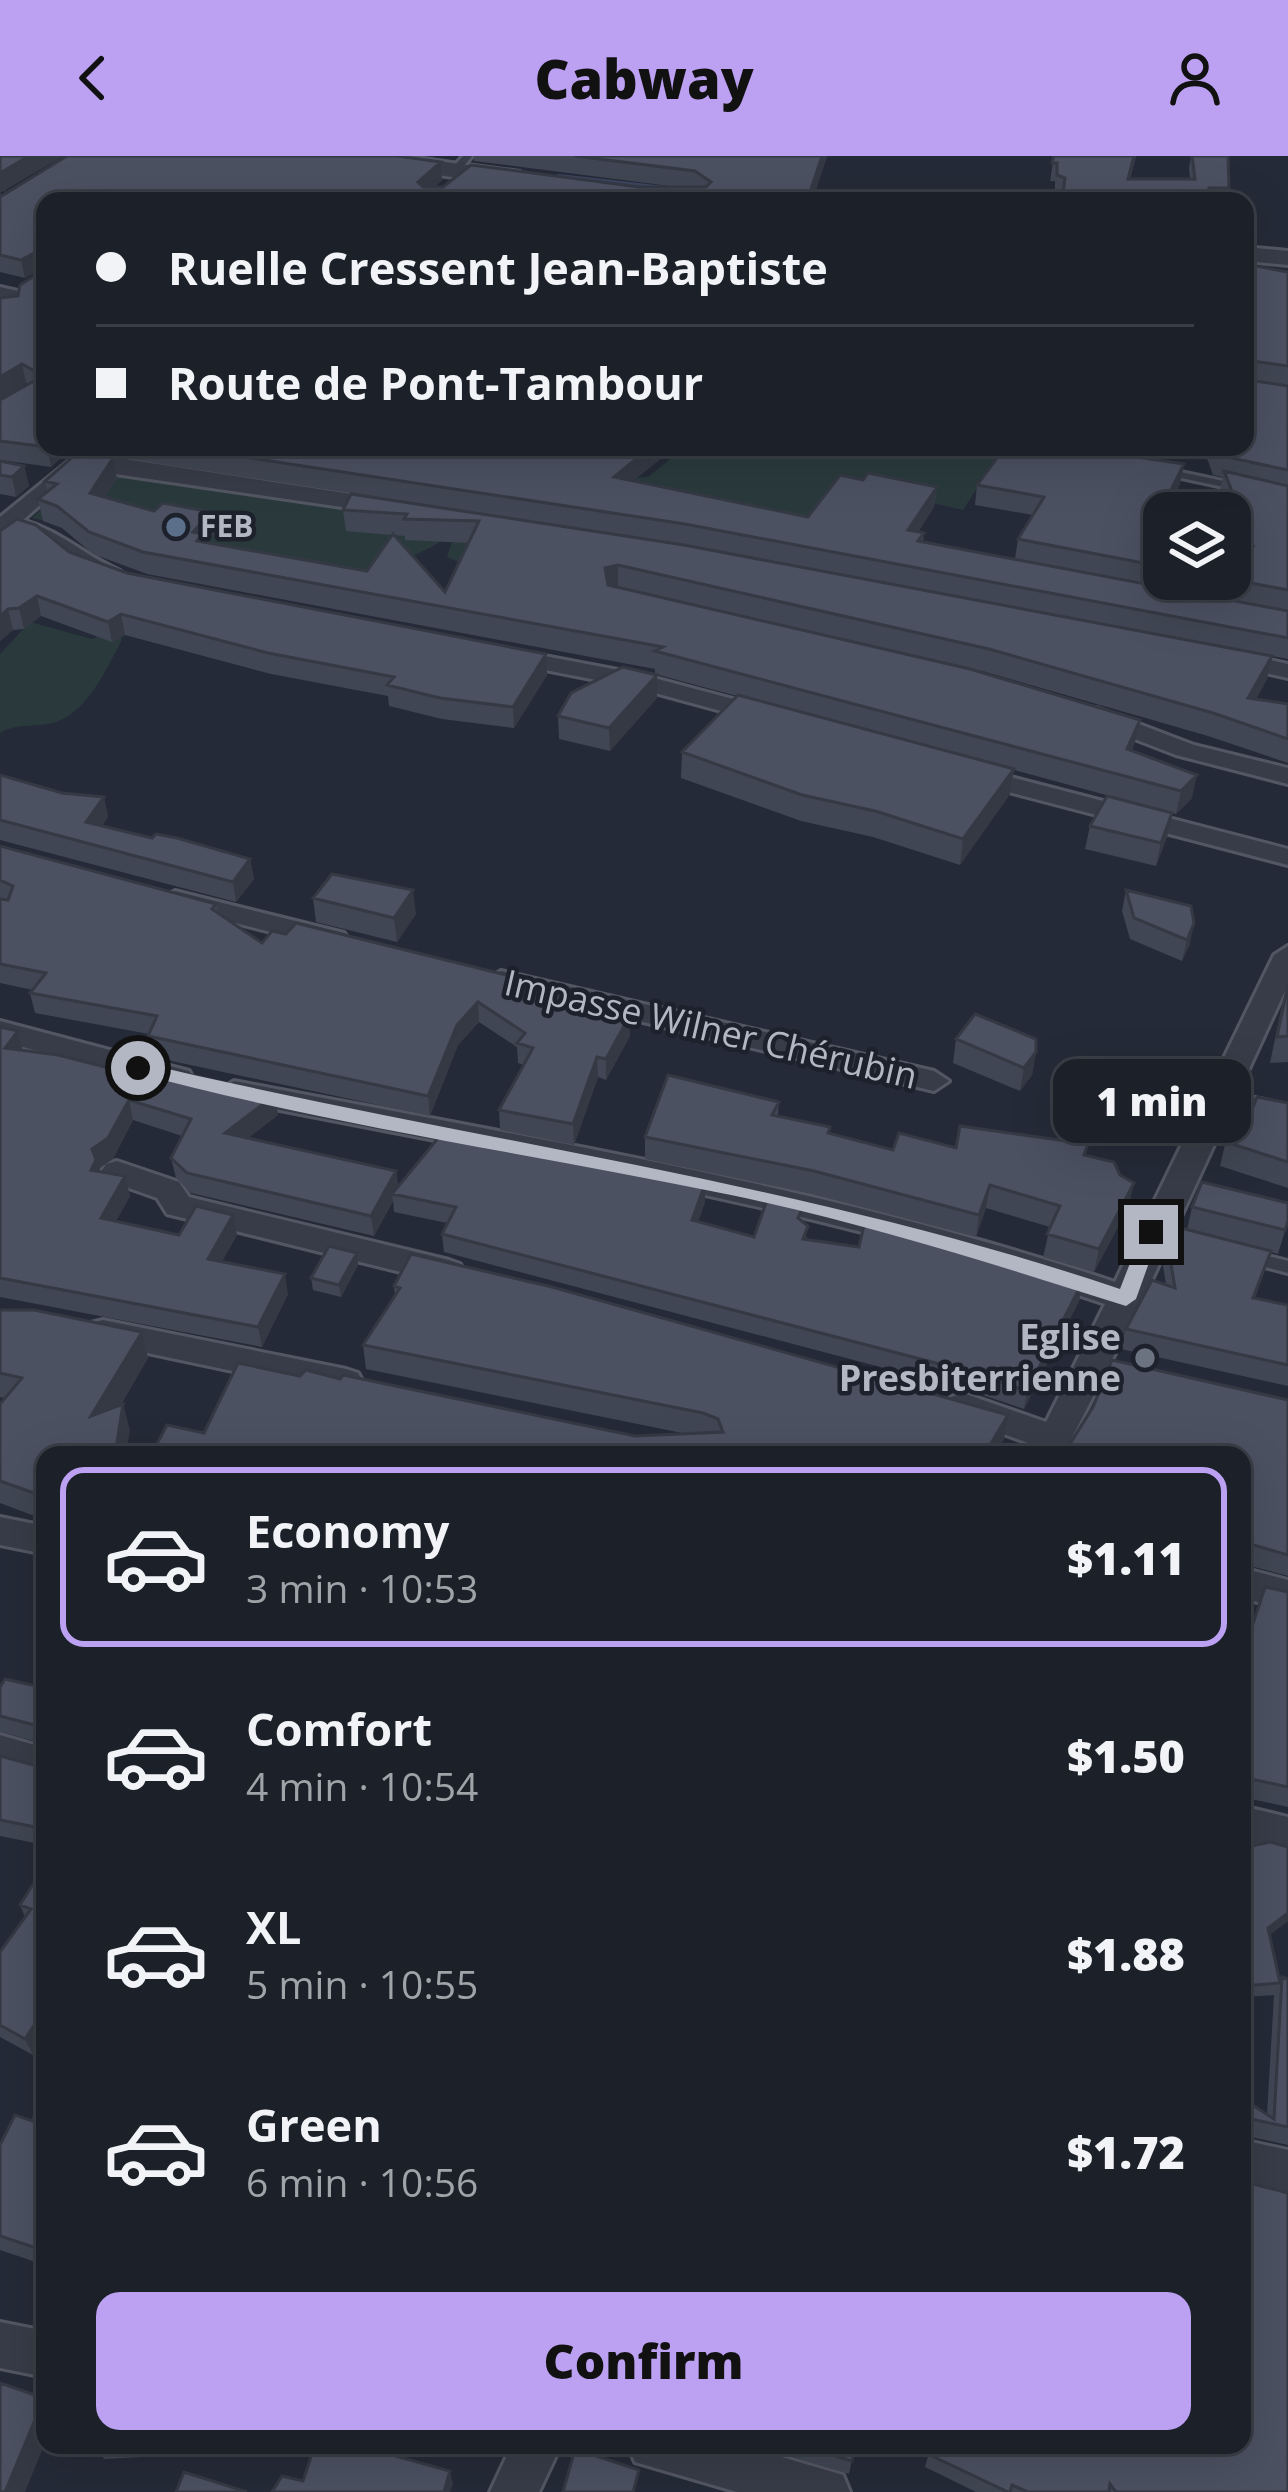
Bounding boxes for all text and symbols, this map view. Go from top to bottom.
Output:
text: Cabway [534,41,754,115]
icon: back [60,45,126,111]
icon: person [1162,45,1228,111]
text: Ruelle Cressent Jean-Baptiste [168,237,828,298]
text: Route de Pont-Tambour [168,352,703,413]
map controls [1143,492,1251,600]
button: layers [1143,492,1251,600]
place label: FEB [200,505,253,546]
marker: FEB [163,514,189,540]
street label: Impasse Wilner Chérubin [500,957,922,1100]
route start [111,1041,165,1095]
callout: 1 min [1052,1058,1250,1142]
text: 1 min [1097,1074,1207,1127]
route end [1124,1205,1178,1259]
place label: Eglise Presbiterrienne [839,1312,1121,1402]
marker: Eglise Presbiterrienne [1132,1345,1158,1371]
text: Economy [246,1500,449,1561]
icon: car [102,1503,210,1611]
text: $1.11 [1067,1527,1185,1588]
text: 3 min · 10:53 [246,1561,478,1614]
text: Comfort [246,1698,432,1759]
icon: car [102,1701,210,1809]
text: $1.50 [1067,1725,1185,1786]
text: 4 min · 10:54 [246,1759,478,1812]
text: XL [246,1896,301,1957]
icon: car [102,1899,210,2007]
text: $1.88 [1067,1923,1185,1984]
text: 5 min · 10:55 [246,1957,478,2010]
text: Green [246,2094,382,2155]
icon: car [102,2097,210,2205]
text: $1.72 [1067,2121,1185,2182]
text: 6 min · 10:56 [246,2155,478,2208]
button: Confirm [96,2292,1191,2430]

